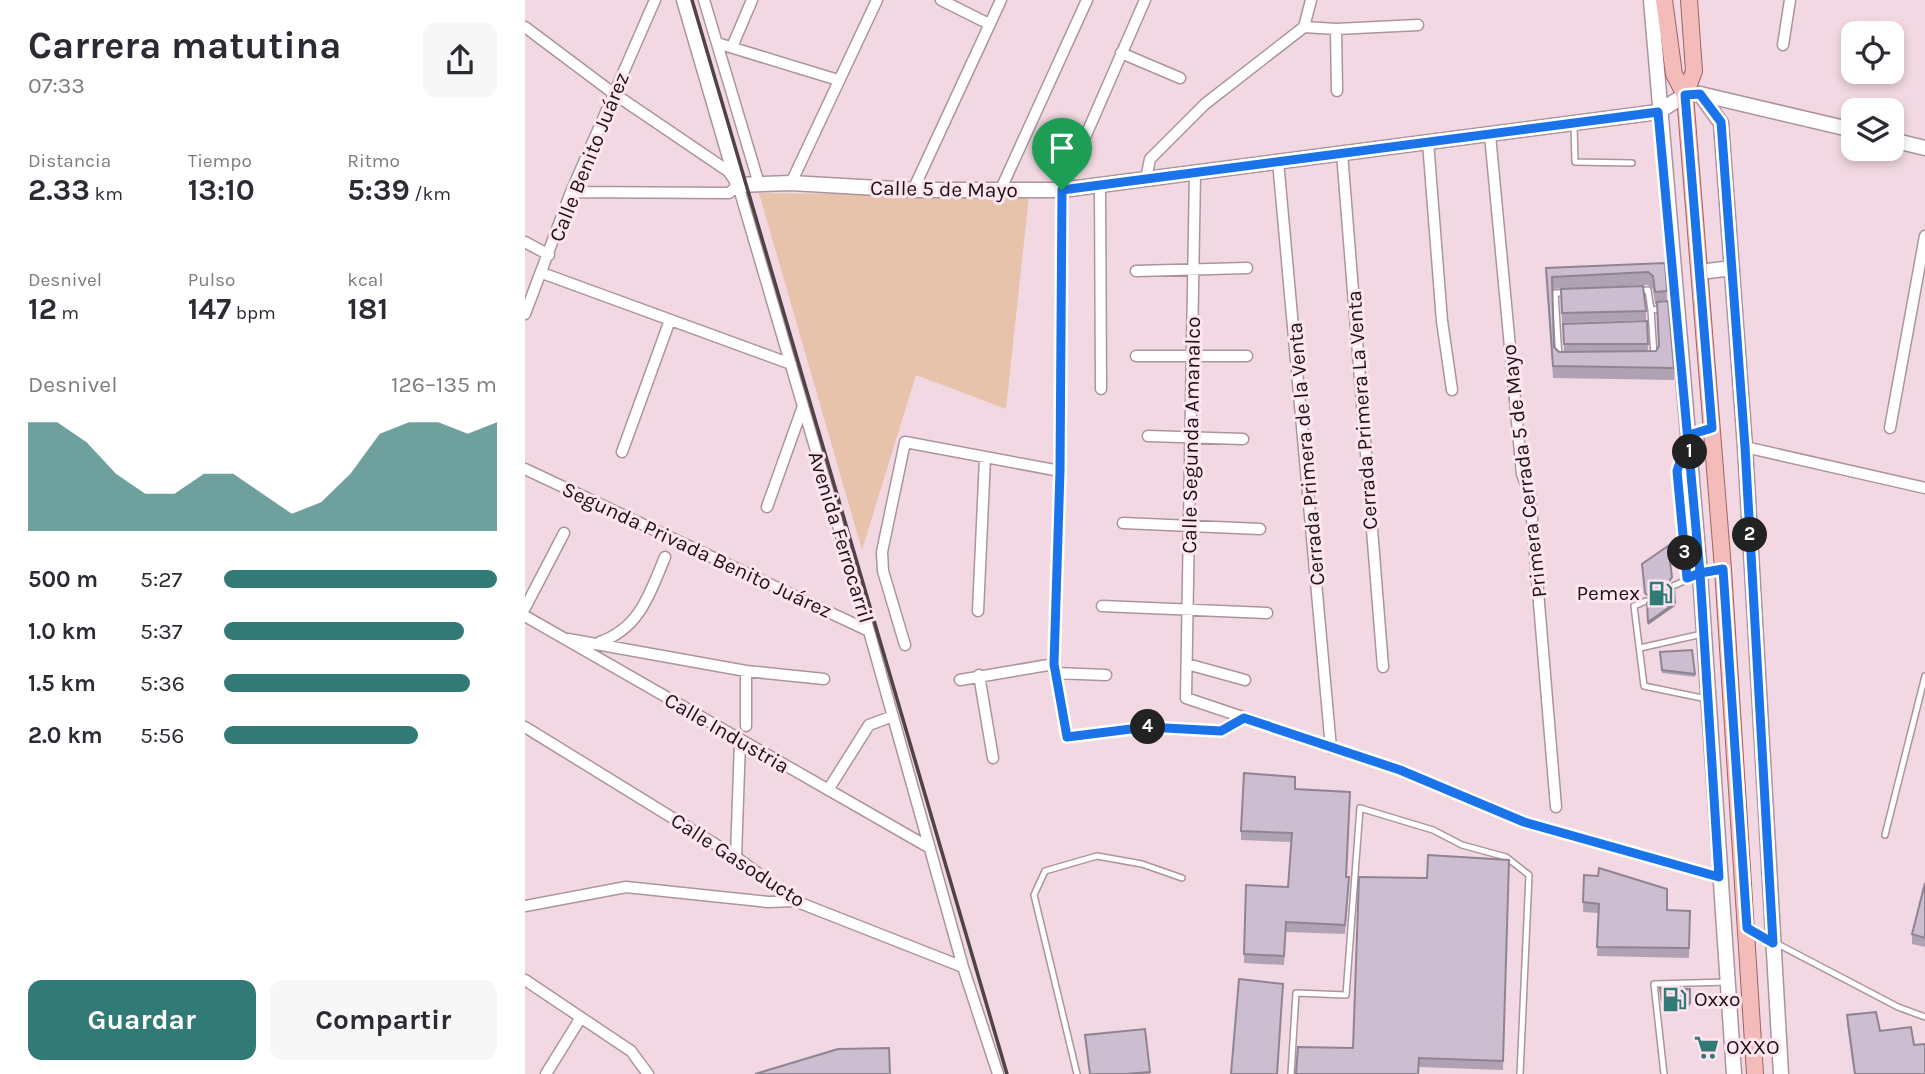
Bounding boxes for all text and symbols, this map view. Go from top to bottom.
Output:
map controls [1841,21,1904,161]
button: locate [1841,21,1904,84]
text: Carrera matutina [28,23,342,68]
button: share [423,23,497,97]
street label: Calle Benito Juárez [544,69,634,245]
text: 07:33 [28,72,85,99]
button: layers [1841,98,1904,161]
pin [1032,118,1092,190]
icon: arrive [1043,129,1081,167]
text: Distancia [28,150,111,172]
text: Tiempo [188,150,252,172]
text: Ritmo [347,150,400,172]
text: 2.33 [28,172,90,208]
text: 13:10 [188,172,255,208]
text: 5:39 [347,172,410,208]
street label: Calle 5 de Mayo [870,176,1018,202]
text: km [90,183,123,205]
text: /km [410,183,451,205]
text: Desnivel [28,269,102,291]
text: Pulso [188,269,235,291]
text: kcal [347,269,384,291]
street label: Cerrada Primera La Venta [1342,290,1382,530]
text: 12 [28,291,57,327]
text: 147 [188,291,231,327]
text: 181 [347,291,388,327]
text: m [57,302,79,324]
text: bpm [231,302,276,324]
street label: Calle Segunda Amanalco [1177,316,1205,554]
street label: Cerrada Primera de la Venta [1283,321,1329,587]
street label: Primera Cerrada 5 de Mayo [1497,343,1551,599]
text: Desnivel [28,371,118,398]
text: 126–135 m [391,371,497,398]
pin: 1 [1673,434,1707,470]
text: 1 [1686,440,1693,462]
street label: Avenida Ferrocarril [803,448,879,626]
street label: Segunda Privada Benito Juárez [558,477,836,623]
pin: 2 [1733,518,1767,552]
text: 2 [1744,523,1755,545]
pin: 3 [1667,536,1703,570]
text: 3 [1679,541,1690,563]
text: 500 m [28,566,98,593]
text: 5:27 [140,566,182,593]
fuel station icon: Pemex [1646,579,1674,607]
place label: Pemex [1576,581,1640,605]
text: 1.0 km [28,618,97,645]
text: 5:37 [140,618,183,645]
text: 1.5 km [28,670,96,697]
text: 5:36 [140,670,185,697]
street label: Calle Industria [660,688,794,778]
pin: 4 [1131,710,1165,744]
text: 4 [1142,715,1153,737]
text: 2.0 km [28,722,103,749]
text: 5:56 [140,722,184,749]
street label: Calle Gasoducto [666,808,810,912]
button: Guardar [28,980,256,1060]
button: Compartir [270,980,497,1060]
fuel station icon: Oxxo [1660,985,1688,1013]
place label: Oxxo [1694,987,1741,1011]
supermarket icon: OXXO [1692,1033,1720,1061]
place label: OXXO [1726,1035,1780,1059]

